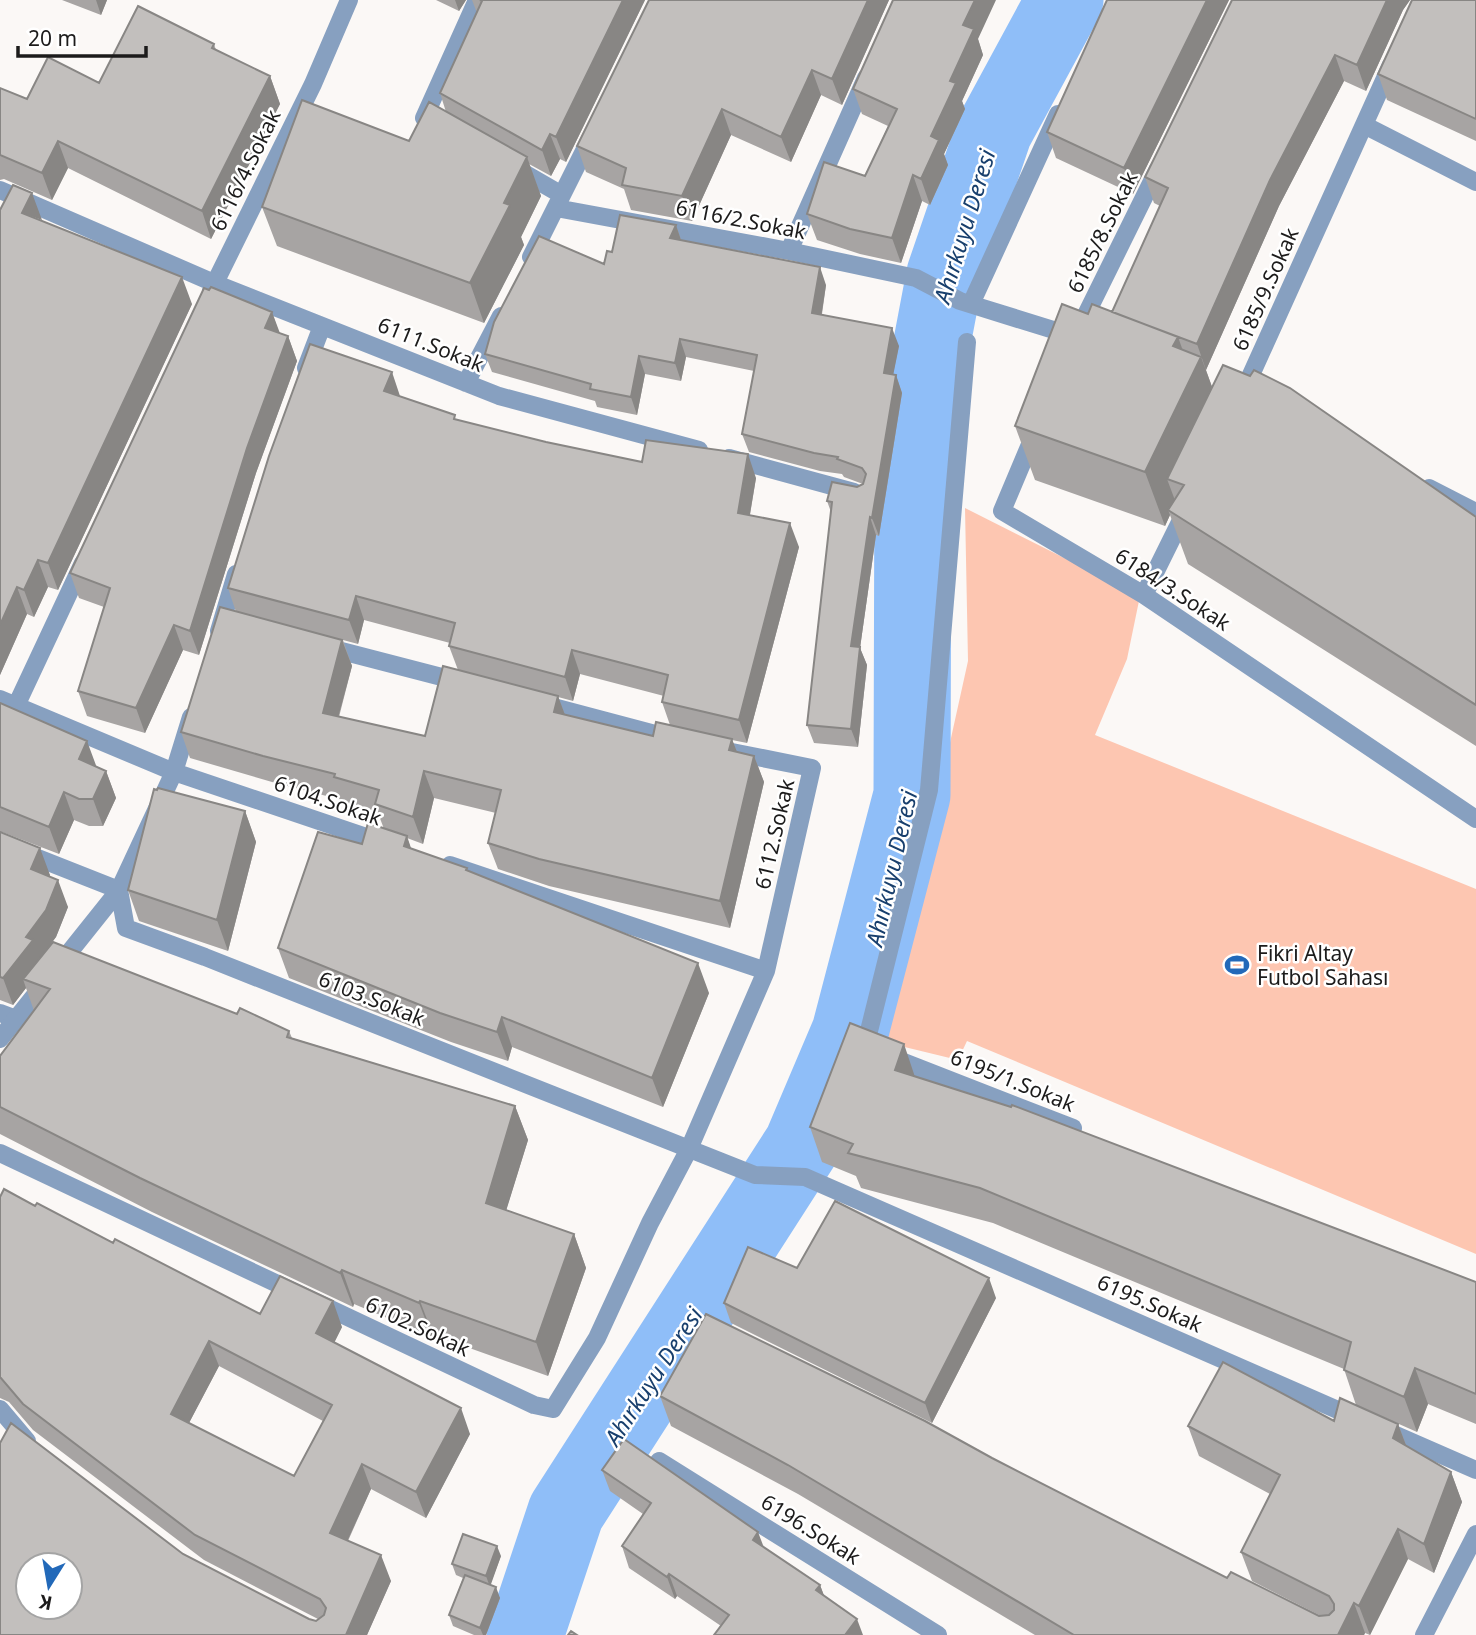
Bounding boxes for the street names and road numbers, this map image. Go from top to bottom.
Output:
street label: 6116/4.Sokak [203,104,287,235]
street label: 6185/8.Sokak [1060,166,1144,297]
street label: 6116/2.Sokak [674,193,809,245]
street label: 6185/9.Sokak [1225,222,1305,355]
street label: 6111.Sokak [374,310,489,378]
street label: 6184/3.Sokak [1110,541,1237,637]
street label: 6104.Sokak [270,769,386,832]
street label: 6112.Sokak [748,775,800,892]
street label: 6103.Sokak [315,964,430,1032]
street label: 6195/1.Sokak [947,1042,1080,1118]
street label: 6195.Sokak [1093,1267,1208,1339]
street label: 6102.Sokak [361,1290,475,1363]
street label: 6196.Sokak [756,1487,867,1571]

